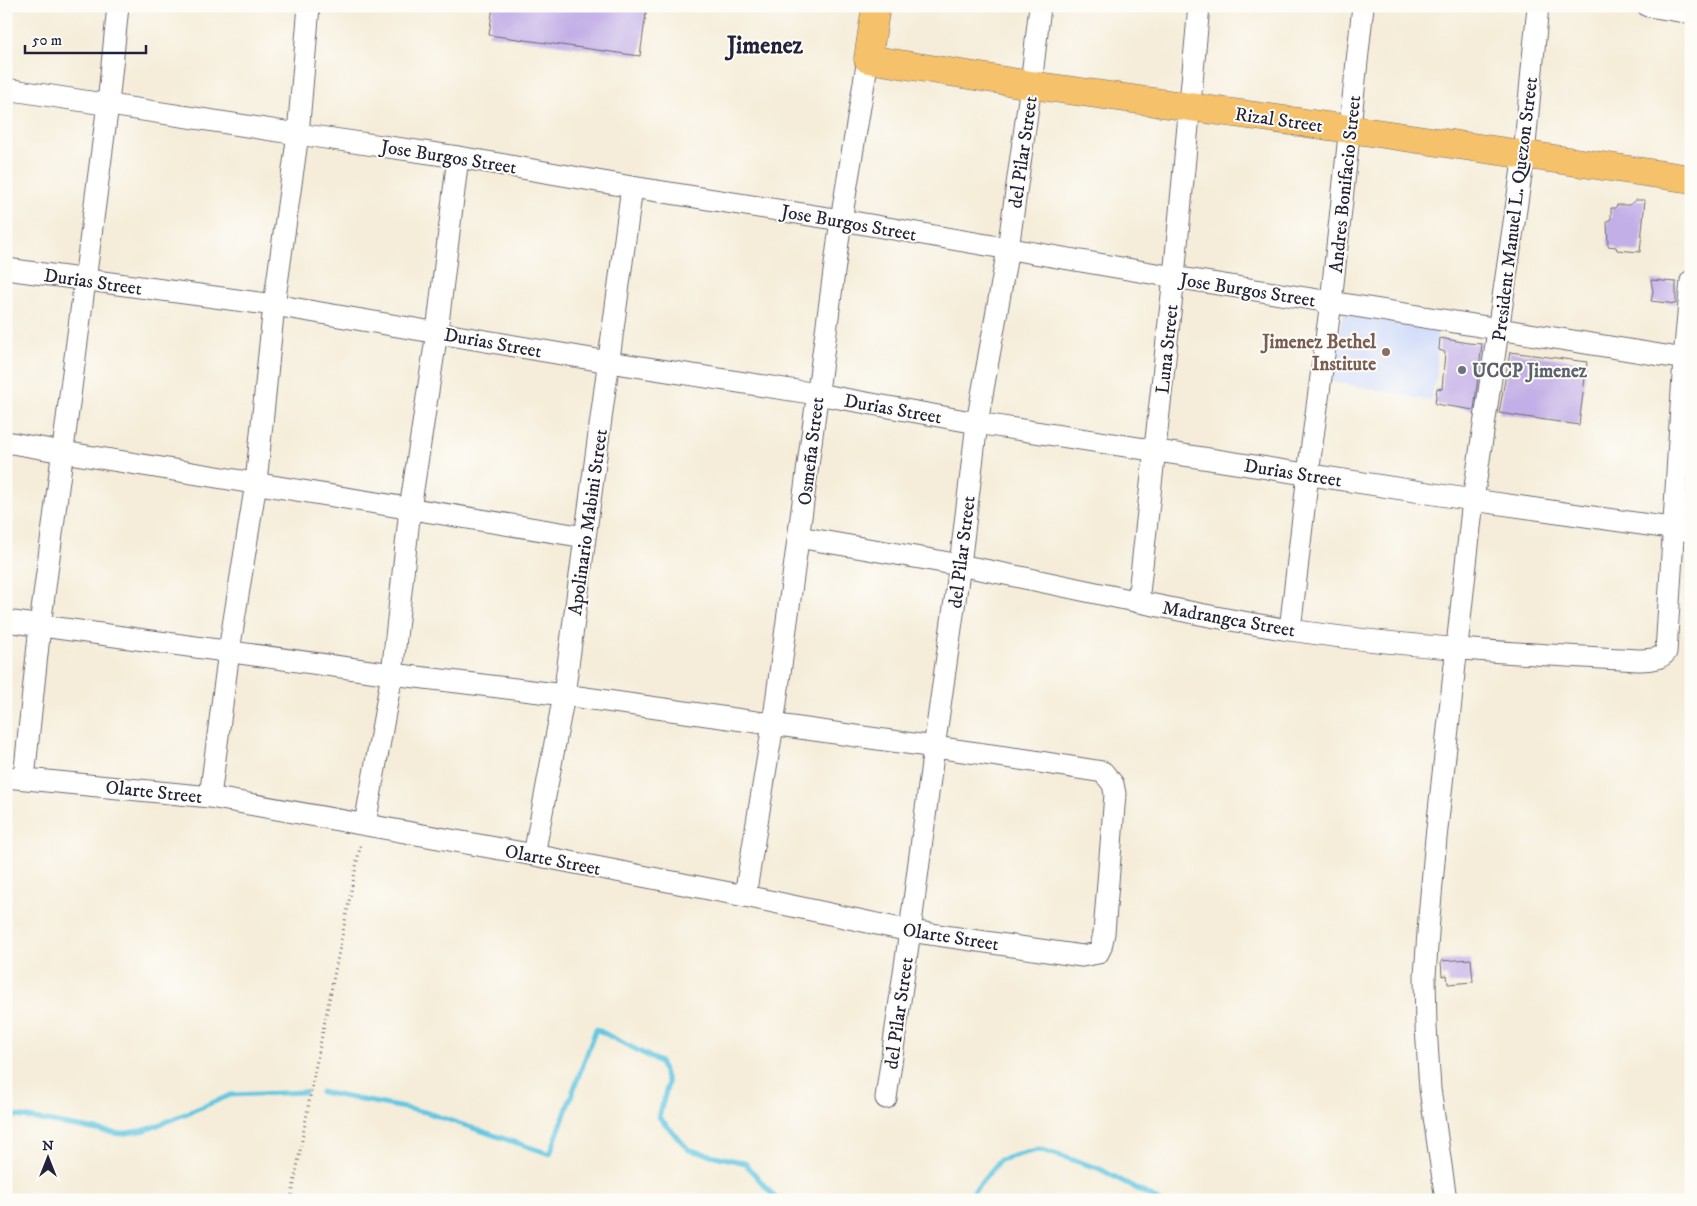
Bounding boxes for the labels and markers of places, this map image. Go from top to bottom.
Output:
place label: Jimenez Bethel Institute [1260,331,1376,376]
marker: Jimenez Bethel Institute [1380,346,1392,358]
place label: UCCP Jimenez [1472,360,1588,383]
marker: UCCP Jimenez [1456,364,1468,376]

